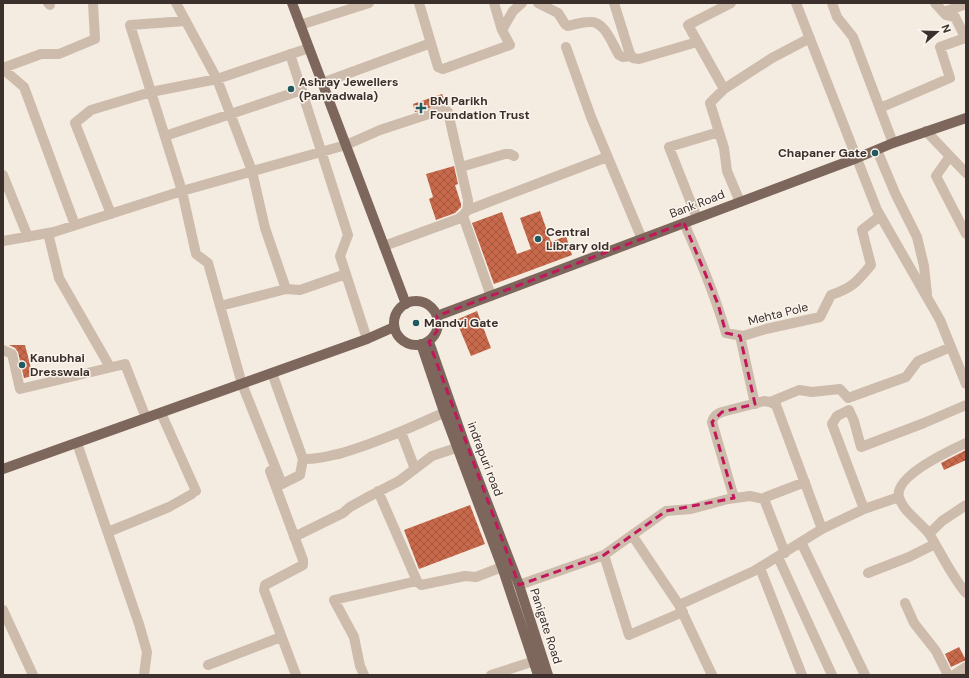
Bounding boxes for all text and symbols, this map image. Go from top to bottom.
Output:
north arrow [917,12,957,52]
text: N [938,22,954,35]
place label: Ashray Jewellers (Panvadwala) [299,74,398,104]
marker: Ashray Jewellers (Panvadwala) [286,84,296,94]
place label: BM Parikh Foundation Trust [430,93,530,123]
marker: BM Parikh Foundation Trust [415,102,427,114]
place label: Chapaner Gate [778,145,867,161]
marker: Chapaner Gate [870,148,880,158]
street label: Bank Road [667,186,727,222]
place label: Central Library old [546,224,609,254]
marker: Central Library old [533,234,543,244]
street label: Mehta Pole [746,299,810,329]
place label: Mandvi Gate [424,315,498,331]
marker: Mandvi Gate [411,318,421,328]
place label: Kanubhai Dresswala [30,350,90,380]
marker: Kanubhai Dresswala [17,360,27,370]
street label: indrapuri road [463,419,507,499]
street label: Panigate Road [526,586,566,666]

